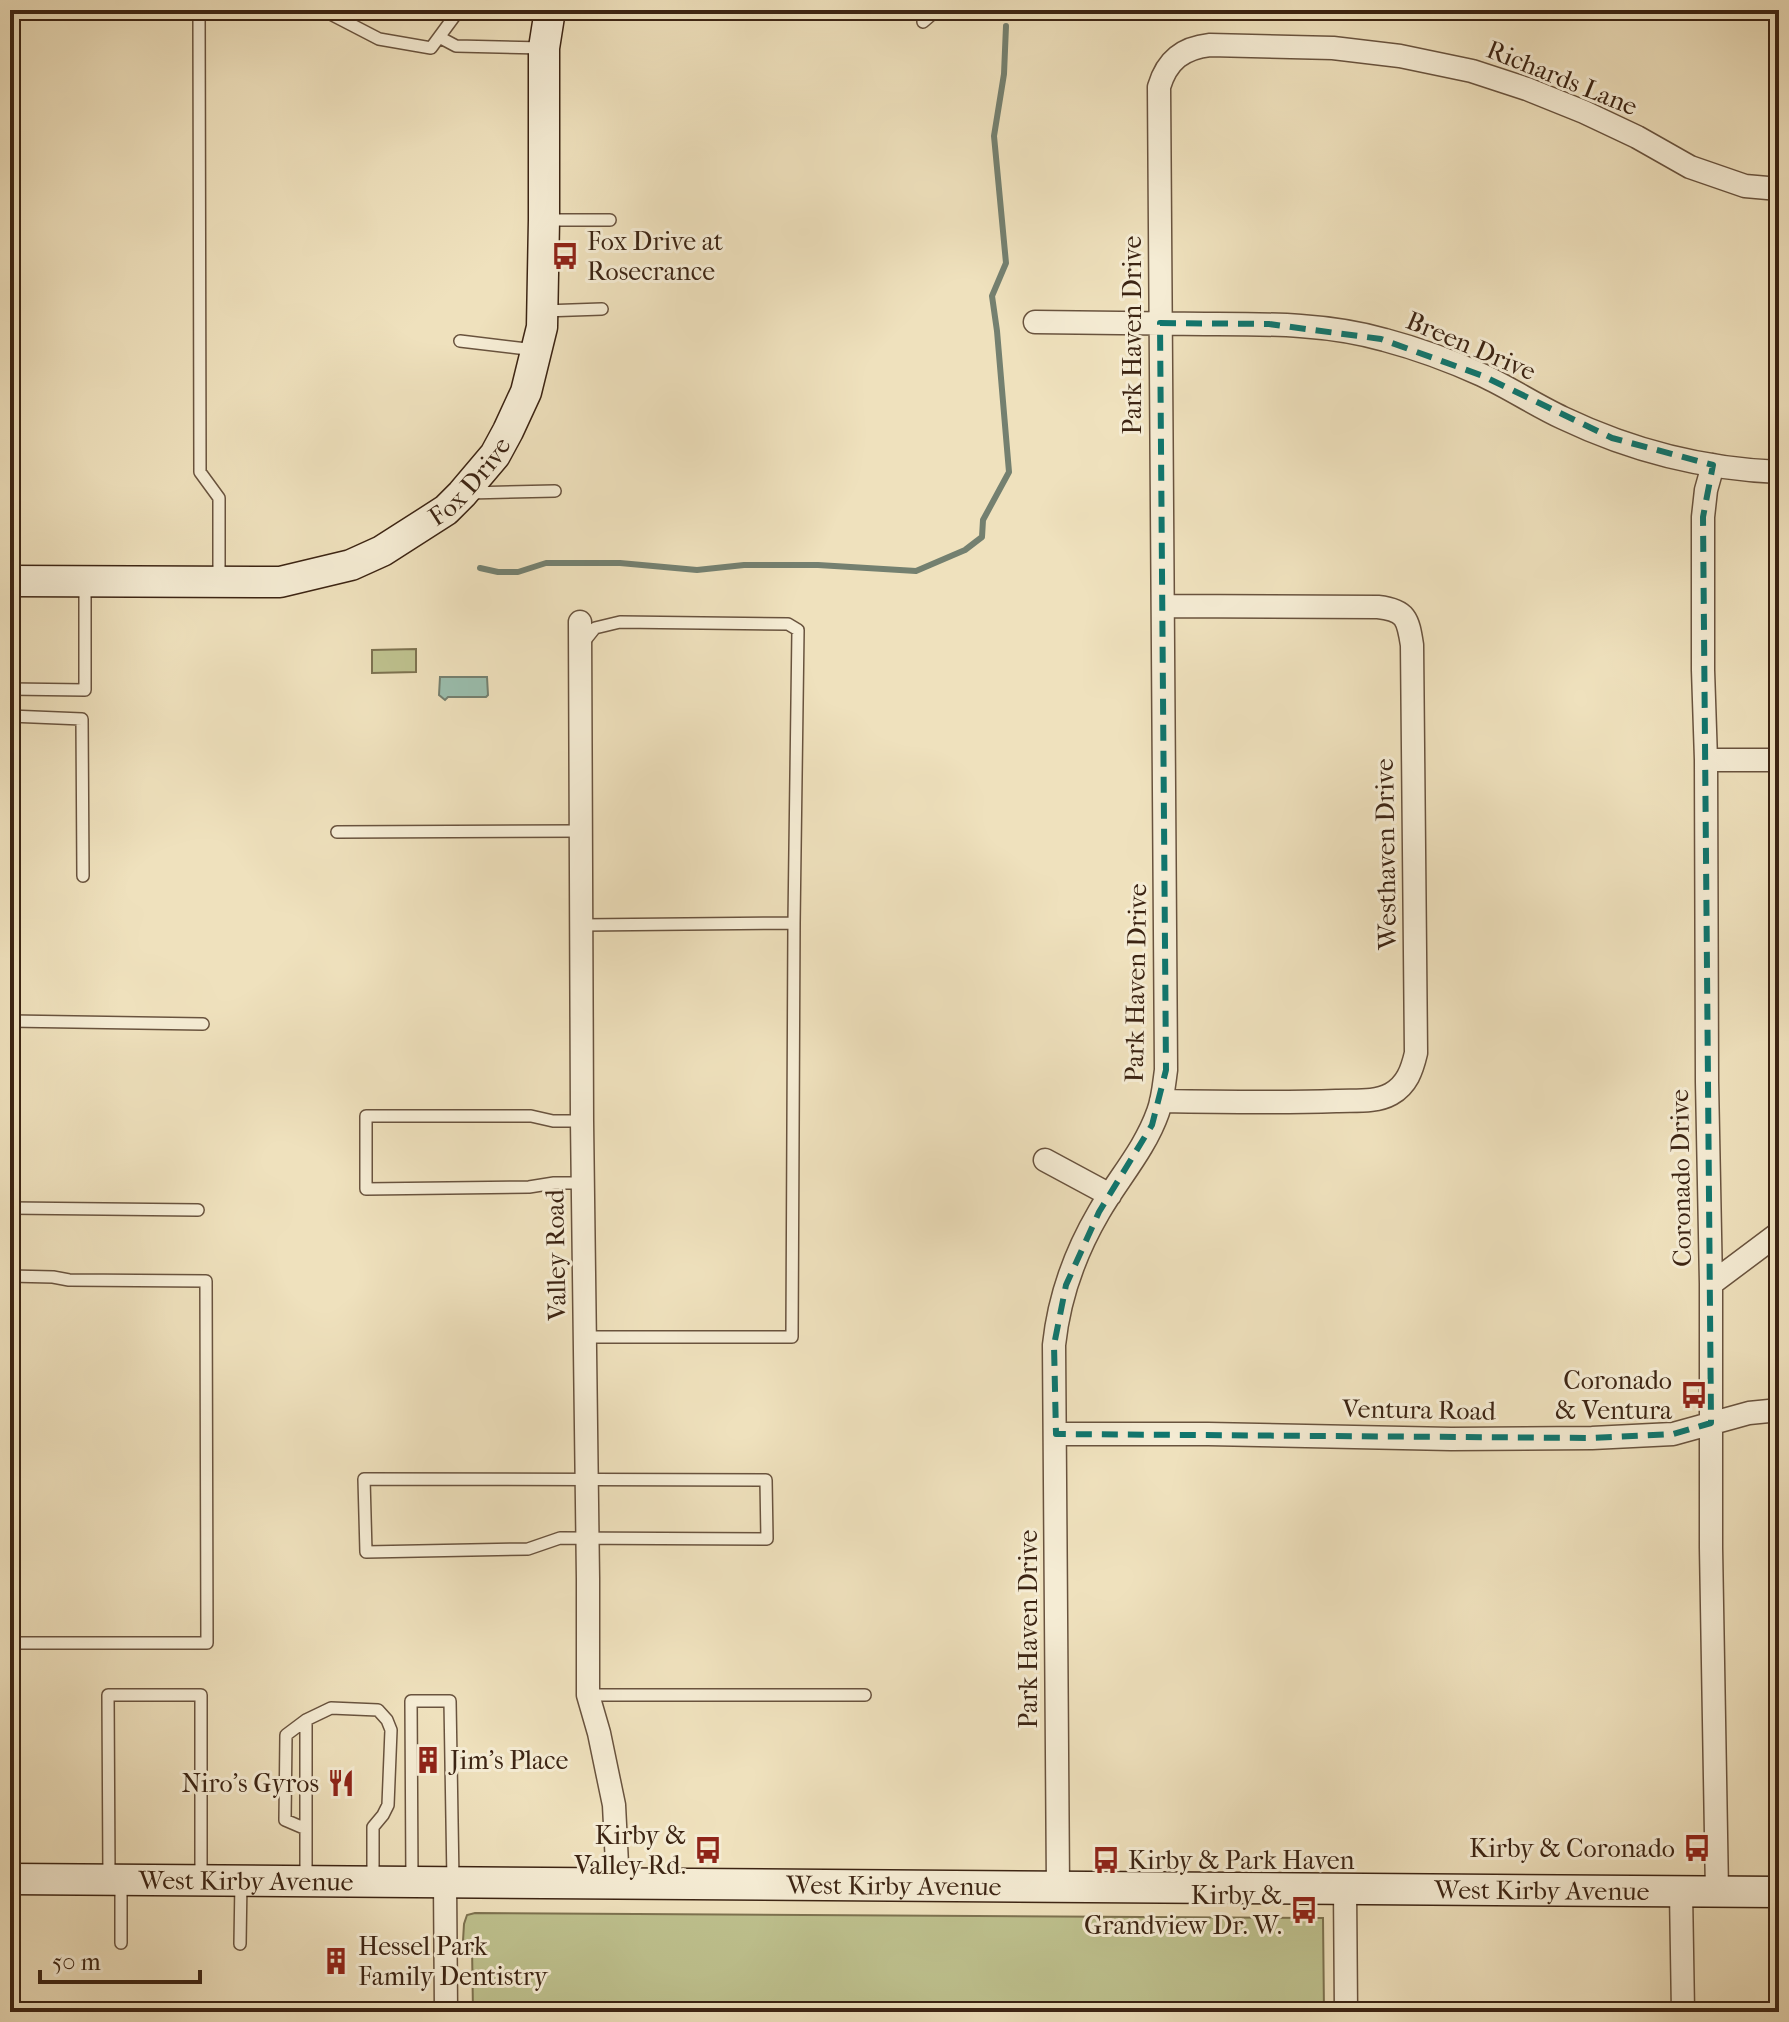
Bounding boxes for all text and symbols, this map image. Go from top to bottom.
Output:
street label: Richards Lane [1482,34,1642,122]
place label: Fox Drive at Rosecrance [587,226,724,287]
street label: Park Haven Drive [1117,235,1148,434]
bus stop icon: Fox Drive at Rosecrance [550,241,580,271]
street label: Breen Drive [1402,305,1541,387]
street label: Fox Drive [423,432,517,533]
street label: Westhaven Drive [1369,758,1403,951]
street label: Park Haven Drive [1119,883,1153,1083]
street label: Coronado Drive [1664,1089,1698,1267]
street label: Valley Road [539,1188,573,1322]
place label: Coronado & Ventura [1555,1365,1673,1426]
bus stop icon: Coronado & Ventura [1679,1380,1709,1410]
street label: Ventura Road [1341,1393,1497,1427]
street label: Park Haven Drive [1013,1529,1044,1728]
building icon: Jim's Place [413,1745,443,1775]
place label: Jim's Place [448,1745,569,1776]
place label: Niro’s Gyros [181,1768,319,1799]
restaurant icon: Niro’s Gyros [326,1768,356,1798]
place label: Kirby & Valley Rd. [573,1820,686,1881]
place label: Kirby & Coronado [1469,1833,1675,1864]
bus stop icon: Kirby & Coronado [1682,1833,1712,1863]
bus stop icon: Kirby & Valley Rd. [693,1835,723,1865]
bus stop icon: Kirby & Park Haven [1091,1845,1121,1875]
place label: Kirby & Park Haven [1128,1845,1355,1876]
street label: West Kirby Avenue [137,1864,354,1897]
street label: West Kirby Avenue [785,1869,1002,1902]
street label: West Kirby Avenue [1433,1874,1650,1907]
place label: Kirby & Grandview Dr. W. [1084,1880,1282,1941]
bus stop icon: Kirby & Grandview Dr. W. [1289,1895,1319,1925]
place label: Hessel Park Family Dentistry [358,1931,549,1992]
scale bar [40,1934,200,1984]
building icon: Hessel Park Family Dentistry [321,1946,351,1976]
text: 50 m [52,1948,101,1976]

